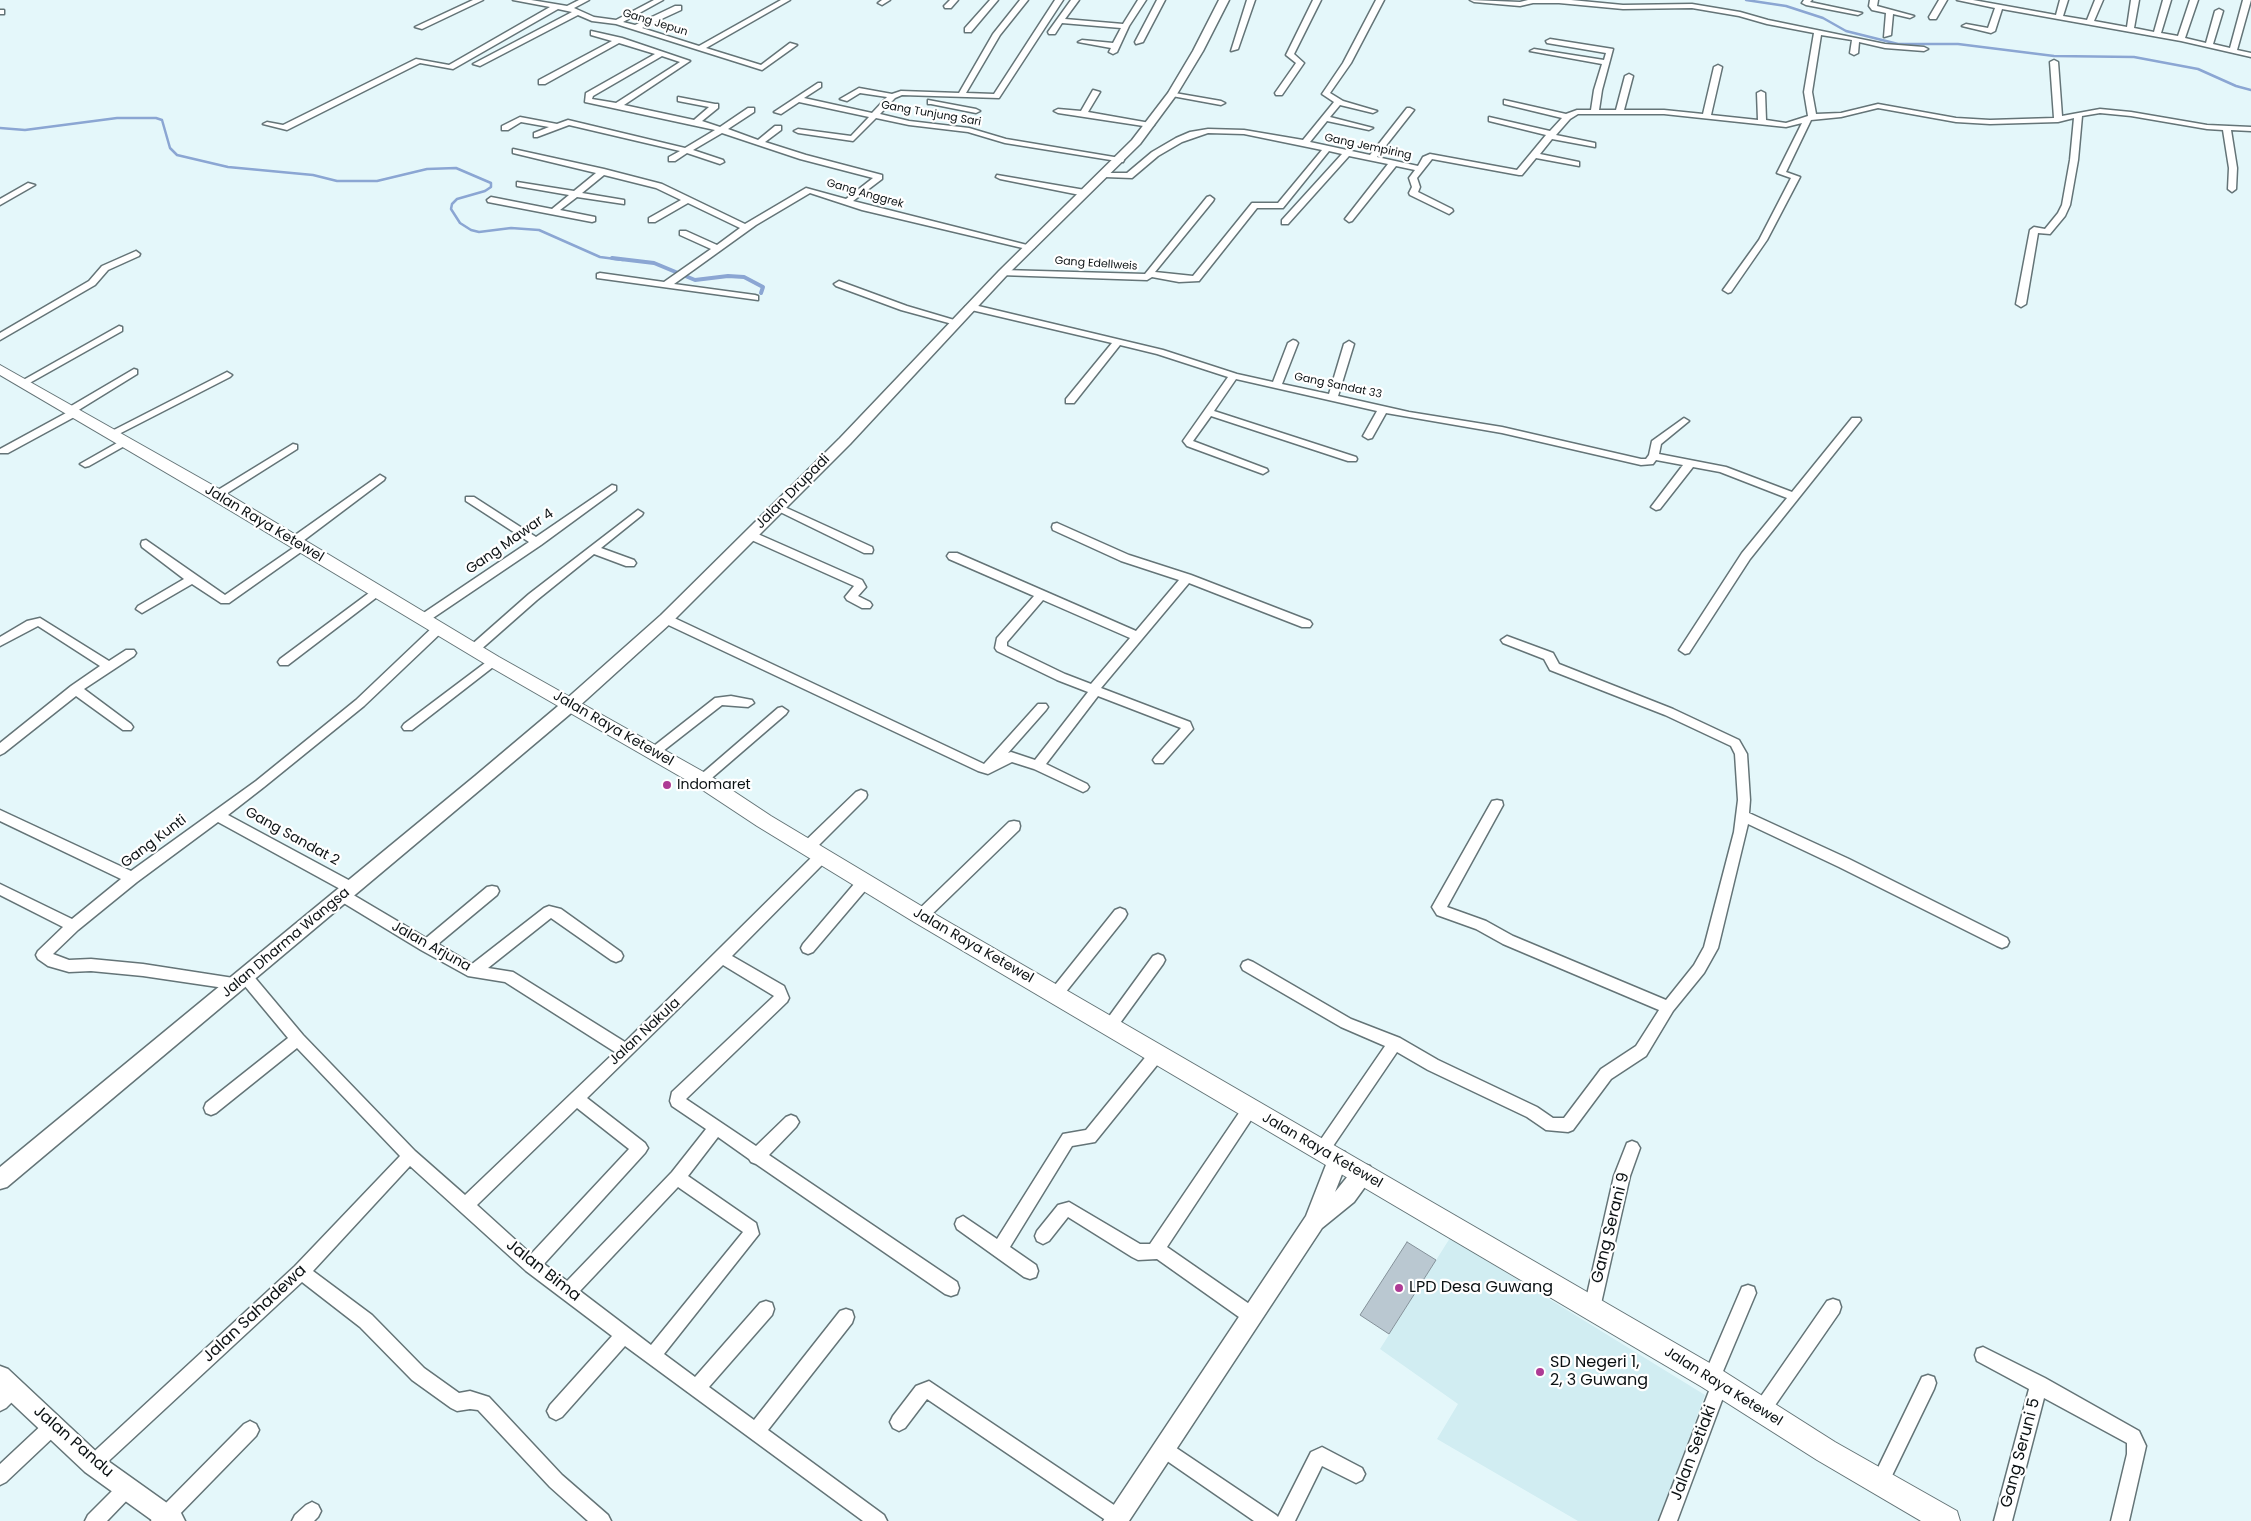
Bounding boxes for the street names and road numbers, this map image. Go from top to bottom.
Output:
street label: Gang Jepun [621,7,689,39]
street label: Gang Tunjung Sari [880,99,982,129]
street label: Gang Jempiring [1323,131,1413,163]
street label: Gang Anggrek [825,177,905,211]
street label: Gang Edellweis [1054,255,1138,273]
street label: Gang Sandat 33 [1293,370,1383,402]
street label: Jalan Drupadi [752,451,834,533]
street label: Jalan Raya Ketewel [201,482,327,566]
street label: Gang Mawar 4 [463,506,557,578]
street label: Jalan Raya Ketewel [550,688,676,770]
street label: Gang Sandat 2 [242,804,342,870]
street label: Gang Kunti [118,812,190,872]
street label: Jalan Dharma Wangsa [219,885,353,1001]
street label: Jalan Raya Ketewel [910,905,1036,987]
street label: Jalan Arjuna [388,918,474,976]
street label: Jalan Nakula [606,995,684,1069]
street label: Jalan Raya Ketewel [1259,1110,1385,1192]
street label: Gang Serani 9 [1588,1171,1634,1285]
street label: Jalan Bima [502,1236,584,1306]
street label: Jalan Sahadewa [199,1261,311,1367]
street label: Jalan Raya Ketewel [1661,1344,1785,1430]
street label: Gang Seruni 5 [1997,1396,2045,1510]
street label: Jalan Pandu [29,1402,117,1482]
street label: Jalan Setiaki [1667,1403,1721,1503]

